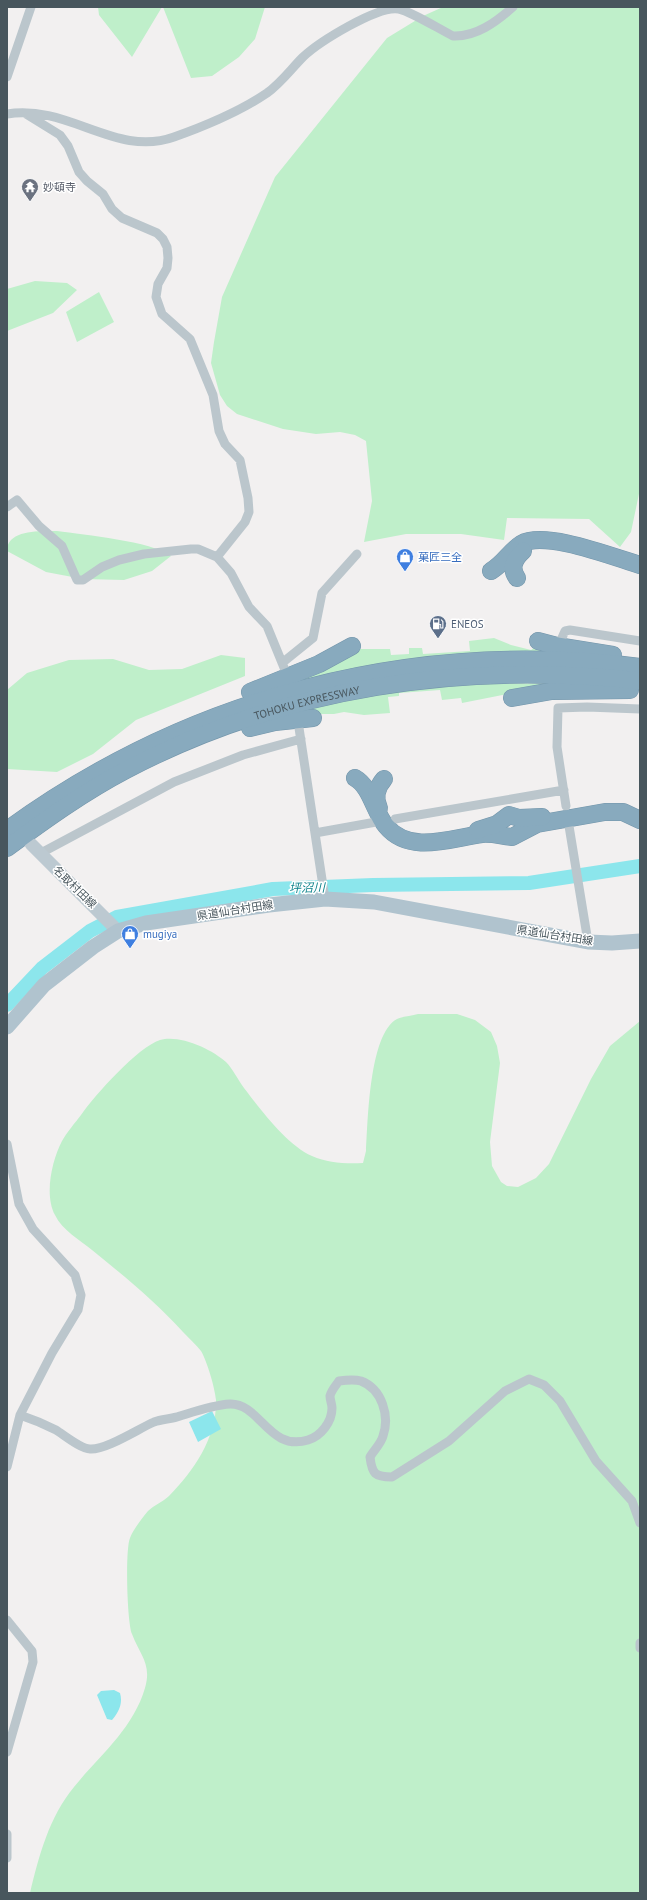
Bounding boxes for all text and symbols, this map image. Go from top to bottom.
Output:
temple icon: 妙頓寺 [20,177,40,202]
place label: 妙頓寺 [43,180,76,194]
shop icon: 菓匠三全 [395,547,415,572]
place label: 菓匠三全 [418,550,462,564]
fuel station icon: ENEOS [428,614,448,639]
place label: ENEOS [451,617,484,631]
street label: TOHOKU EXPRESSWAY [252,683,362,723]
street label: 名取村田線 [50,863,100,911]
water label: 坪沼川 [289,880,327,895]
street label: 県道仙台村田線 [196,897,274,923]
street label: 県道仙台村田線 [516,922,594,948]
shop icon: mugiya [120,924,140,949]
place label: mugiya [143,927,177,941]

